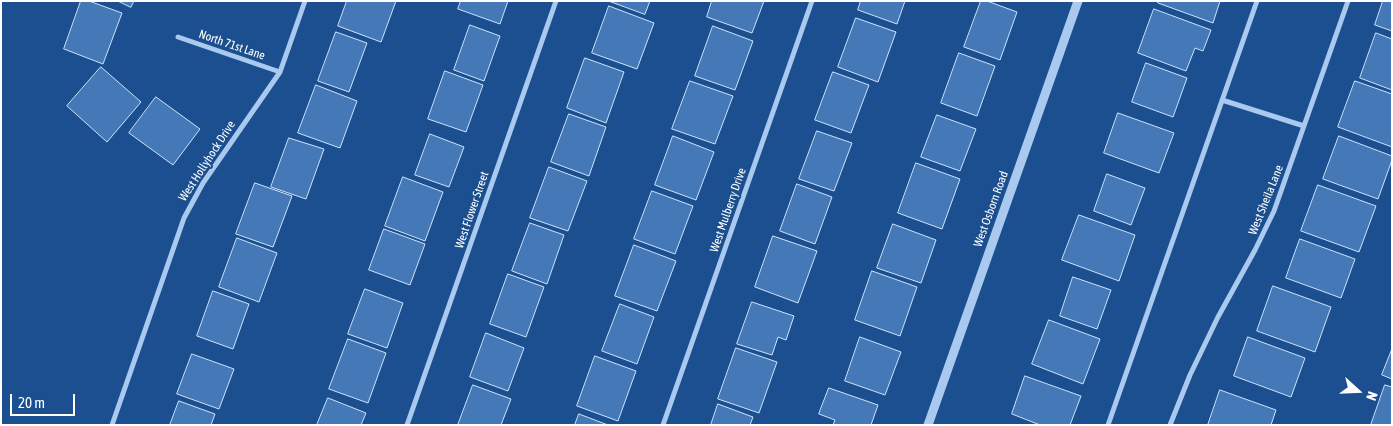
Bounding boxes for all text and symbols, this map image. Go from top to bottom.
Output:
street label: North 71st Lane [197,27,267,63]
street label: West Hollyhock Drive [176,118,238,204]
street label: West Sheila Lane [1245,163,1287,237]
street label: West Mulberry Drive [707,166,749,254]
street label: West Osborn Road [971,169,1011,249]
street label: West Flower Street [452,170,492,250]
north arrow [1333,366,1383,416]
scale bar [12,384,78,416]
text: N [1363,390,1381,403]
text: 20 m [18,394,45,411]

